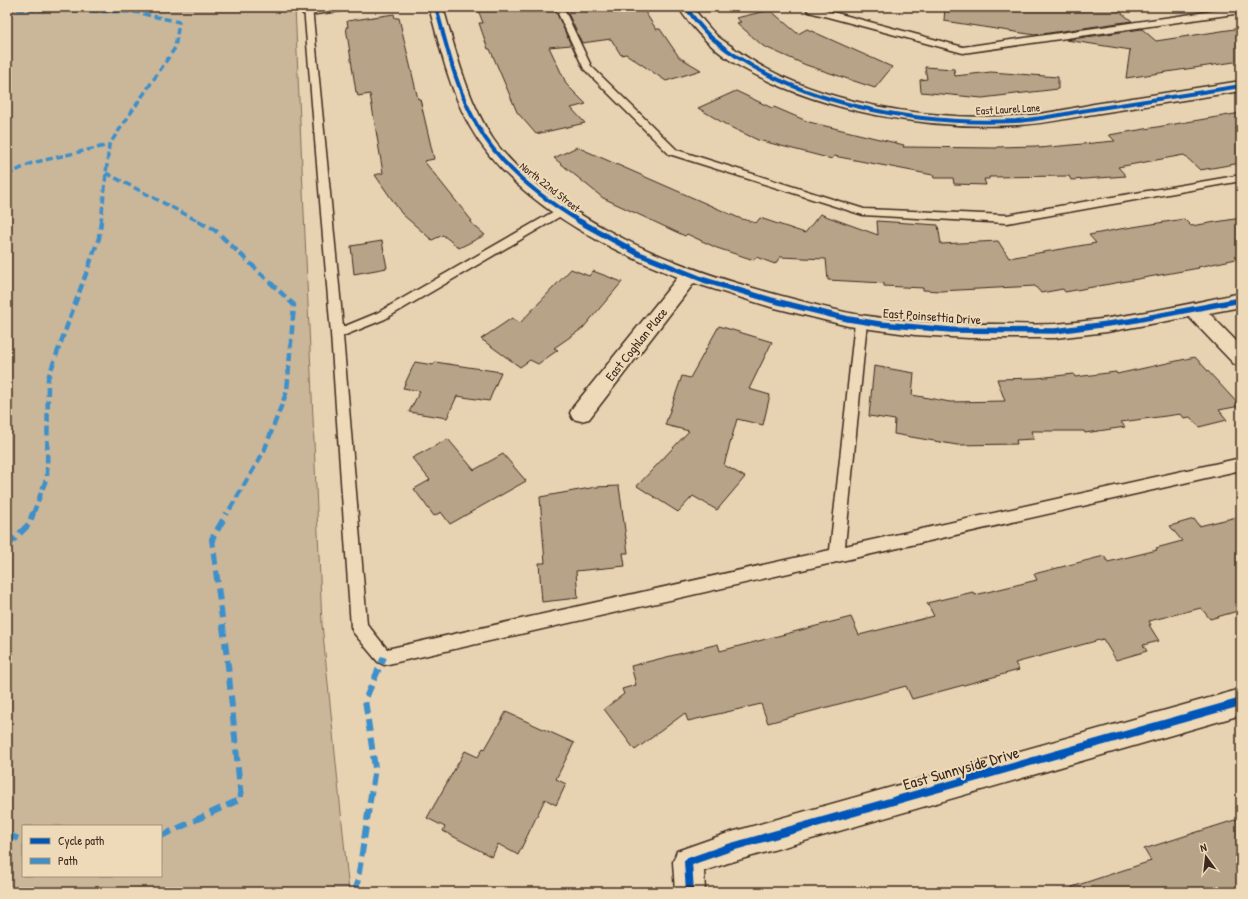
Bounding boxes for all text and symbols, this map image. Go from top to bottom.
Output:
street label: East Laurel Lane [975,100,1041,118]
street label: North 22nd Street [517,159,583,215]
street label: East Coghlan Place [601,304,671,384]
street label: East Poinsettia Drive [882,304,982,328]
street label: East Sunnyside Drive [900,741,1022,795]
legend [22,825,162,877]
text: Cycle path [58,832,104,849]
north arrow [1186,837,1226,877]
text: N [1199,840,1208,855]
text: Path [58,852,78,869]

